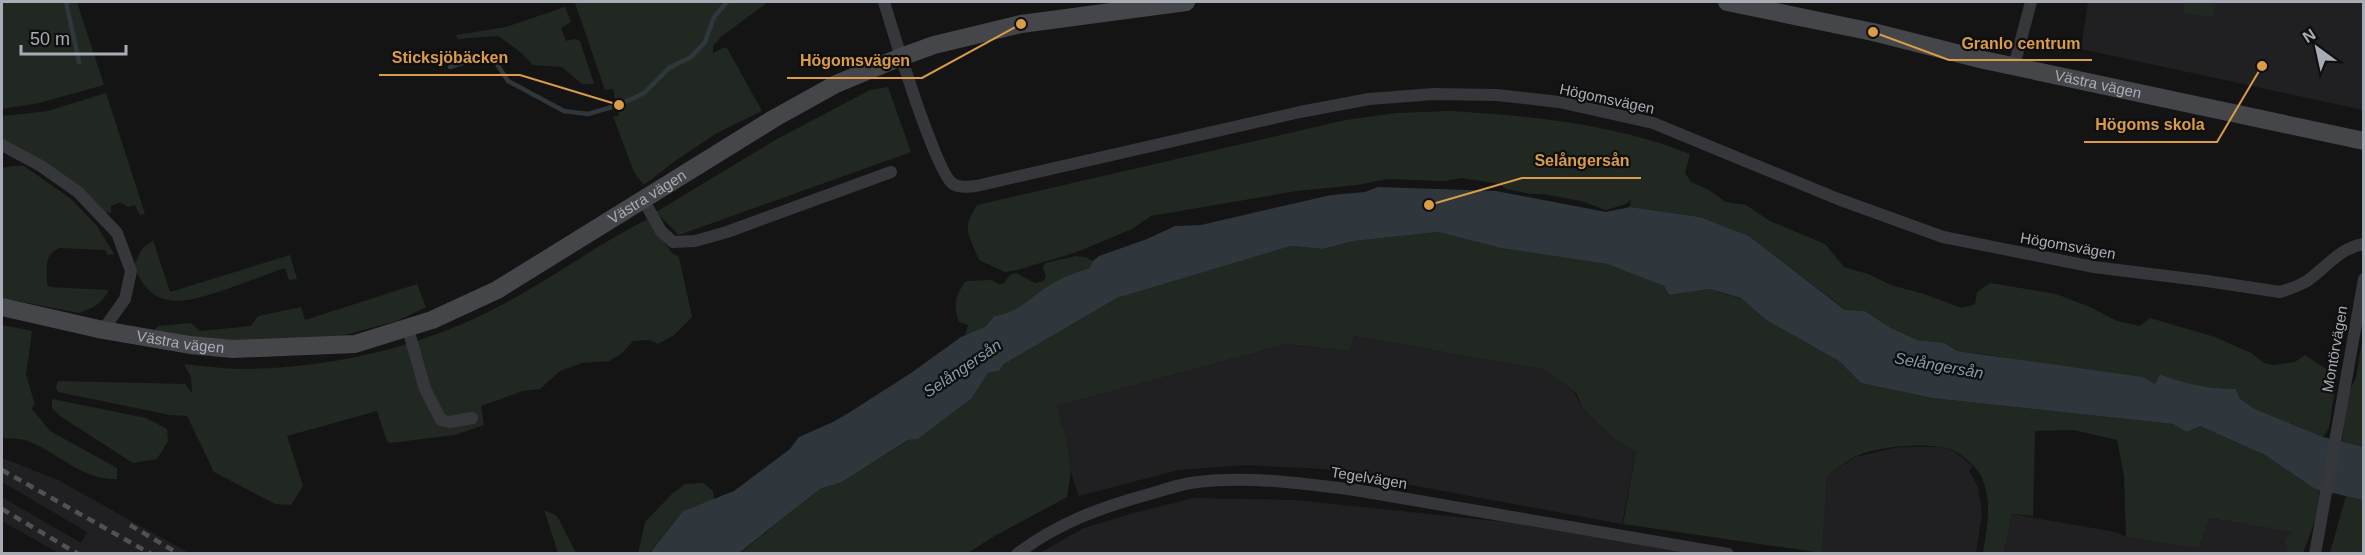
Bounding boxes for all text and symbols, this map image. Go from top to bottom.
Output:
scale bar [21,18,126,56]
north arrow [2287,18,2347,78]
callout: Granlo centrum [1949,26,2092,60]
text: N [2300,26,2319,46]
text: 50 m [30,29,70,49]
text: Granlo centrum [1961,35,2081,52]
callout: Sticksjöbäcken [379,41,520,75]
callout: Högomsvägen [787,44,922,78]
text: Sticksjöbäcken [392,49,508,66]
text: Högomsvägen [800,52,910,69]
street label: Västra vägen [2053,66,2143,101]
street label: Högomsvägen [1558,80,1656,117]
callout: Högoms skola [2084,108,2217,142]
text: Högoms skola [2095,116,2205,133]
callout: Selångersån [1522,144,1641,178]
text: Selångersån [1534,152,1630,169]
street label: Västra vägen [605,166,689,227]
street label: Högomsvägen [2019,229,2117,262]
street label: Montörvägen [2319,304,2350,394]
street label: Västra vägen [135,327,225,356]
water label: Selångersån [920,336,1004,401]
water label: Selångersån [1893,349,1985,382]
street label: Tegelvägen [1330,463,1408,492]

